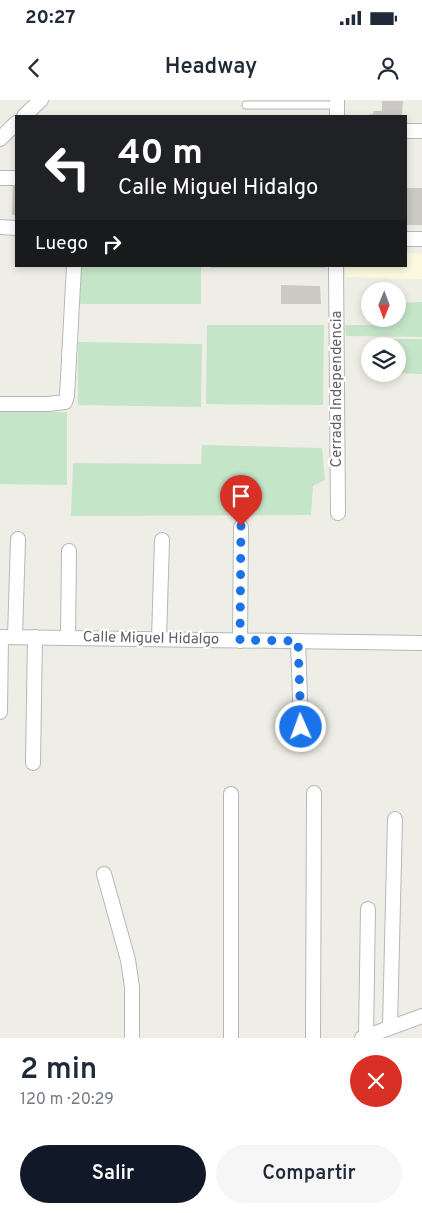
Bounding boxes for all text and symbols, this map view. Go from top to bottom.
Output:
text: 20:27 [25,6,75,30]
icon: back [20,54,48,82]
text: Headway [165,54,257,81]
icon: person [374,54,402,82]
text: 40 m [118,132,203,176]
icon: left [35,135,100,200]
text: Calle Miguel Hidalgo [118,175,318,202]
icon: right [98,230,126,258]
text: Luego [35,232,88,256]
north arrow [361,282,406,328]
map controls [361,282,406,382]
street label: Cerrada Independencia [328,311,347,467]
button: layers [361,337,406,382]
pin [220,475,262,526]
icon: arrive [227,482,255,510]
street label: Calle Miguel Hidalgo [83,628,219,650]
position arrow [274,700,326,752]
text: 2 min [20,1052,97,1089]
button: close [350,1055,402,1107]
text: 120 m · 20:29 [20,1090,114,1110]
button: Salir [20,1145,206,1203]
button: Compartir [216,1145,402,1203]

